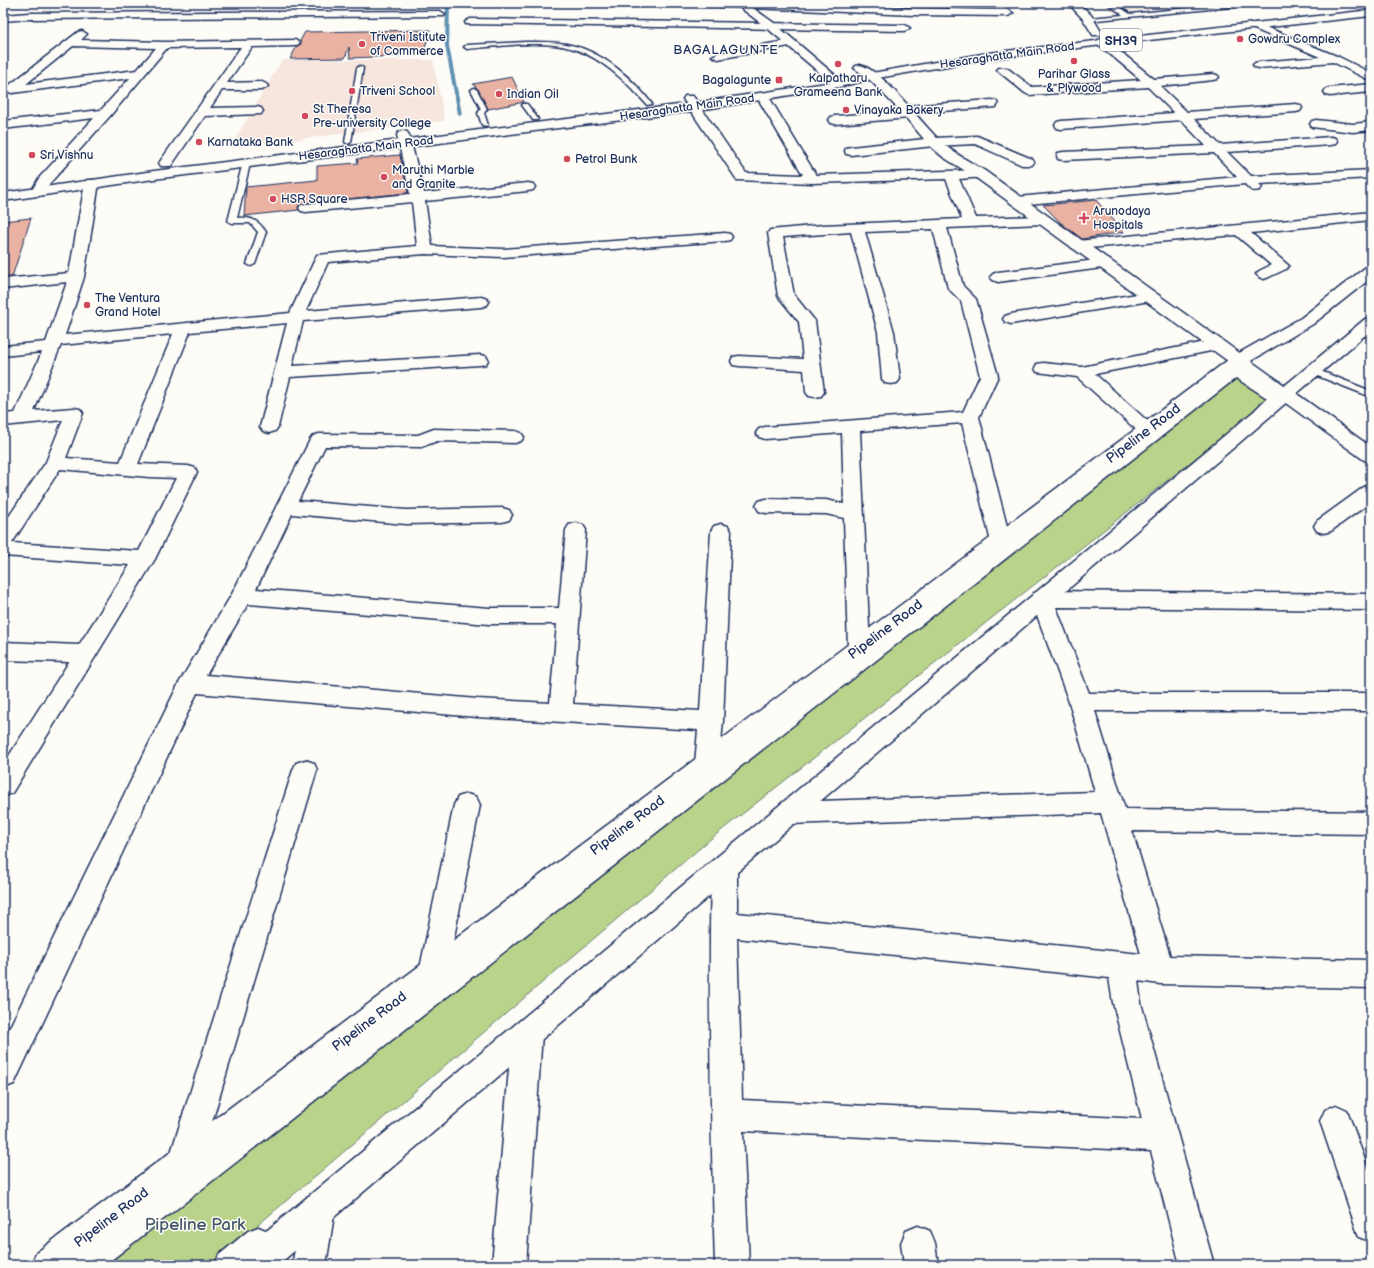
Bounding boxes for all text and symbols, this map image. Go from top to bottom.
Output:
road number: SH39 [1100,29,1142,51]
place label: Triveni Istitute of Commerce [370,30,446,59]
place label: Gowdru Complex [1248,32,1341,47]
marker: Gowdru Complex [1235,34,1245,44]
marker: Triveni Istitute of Commerce [357,39,367,49]
street label: Hesaraghatta Main Road [939,39,1076,72]
district label: BAGALAGUNTE [673,42,779,58]
marker: Parihar Glass & Plywood [1069,56,1079,66]
marker: Kalpatharu Grameena Bank [833,59,843,69]
place label: Parihar Glass & Plywood [1038,67,1110,96]
place label: Kalpatharu Grameena Bank [794,71,882,100]
place label: Bagalagunte [702,73,771,88]
marker: Bagalagunte [774,75,784,85]
place label: Triveni School [360,84,435,99]
marker: Triveni School [347,86,357,96]
place label: Indian Oil [507,87,559,102]
marker: Indian Oil [494,89,504,99]
street label: Hesaraghatta Main Road [619,91,756,124]
place label: St Theresa Pre-university College [313,102,431,131]
place label: Vinayaka Bakery [854,103,944,118]
marker: Vinayaka Bakery [841,105,851,115]
marker: St Theresa Pre-university College [300,111,310,121]
street label: Hesaraghatta Main Road [298,133,435,164]
place label: Karnataka Bank [207,135,293,150]
marker: Karnataka Bank [194,137,204,147]
place label: Sri Vishnu [40,148,93,163]
marker: Sri Vishnu [27,150,37,160]
place label: Petrol Bunk [575,152,637,167]
marker: Petrol Bunk [562,154,572,164]
place label: Maruthi Marble and Granite [392,163,474,192]
marker: Maruthi Marble and Granite [379,172,389,182]
place label: HSR Square [281,192,348,207]
marker: HSR Square [268,194,278,204]
place label: Arunodaya Hospitals [1093,204,1151,233]
marker: Arunodaya Hospitals [1078,212,1090,224]
place label: The Ventura Grand Hotel [95,291,160,320]
marker: The Ventura Grand Hotel [82,300,92,310]
street label: Pipeline Road [1103,400,1184,467]
street label: Pipeline Road [845,596,926,663]
street label: Pipeline Road [587,792,668,859]
street label: Pipeline Road [329,988,410,1055]
street label: Pipeline Road [71,1184,152,1251]
park label: Pipeline Park [145,1215,246,1235]

